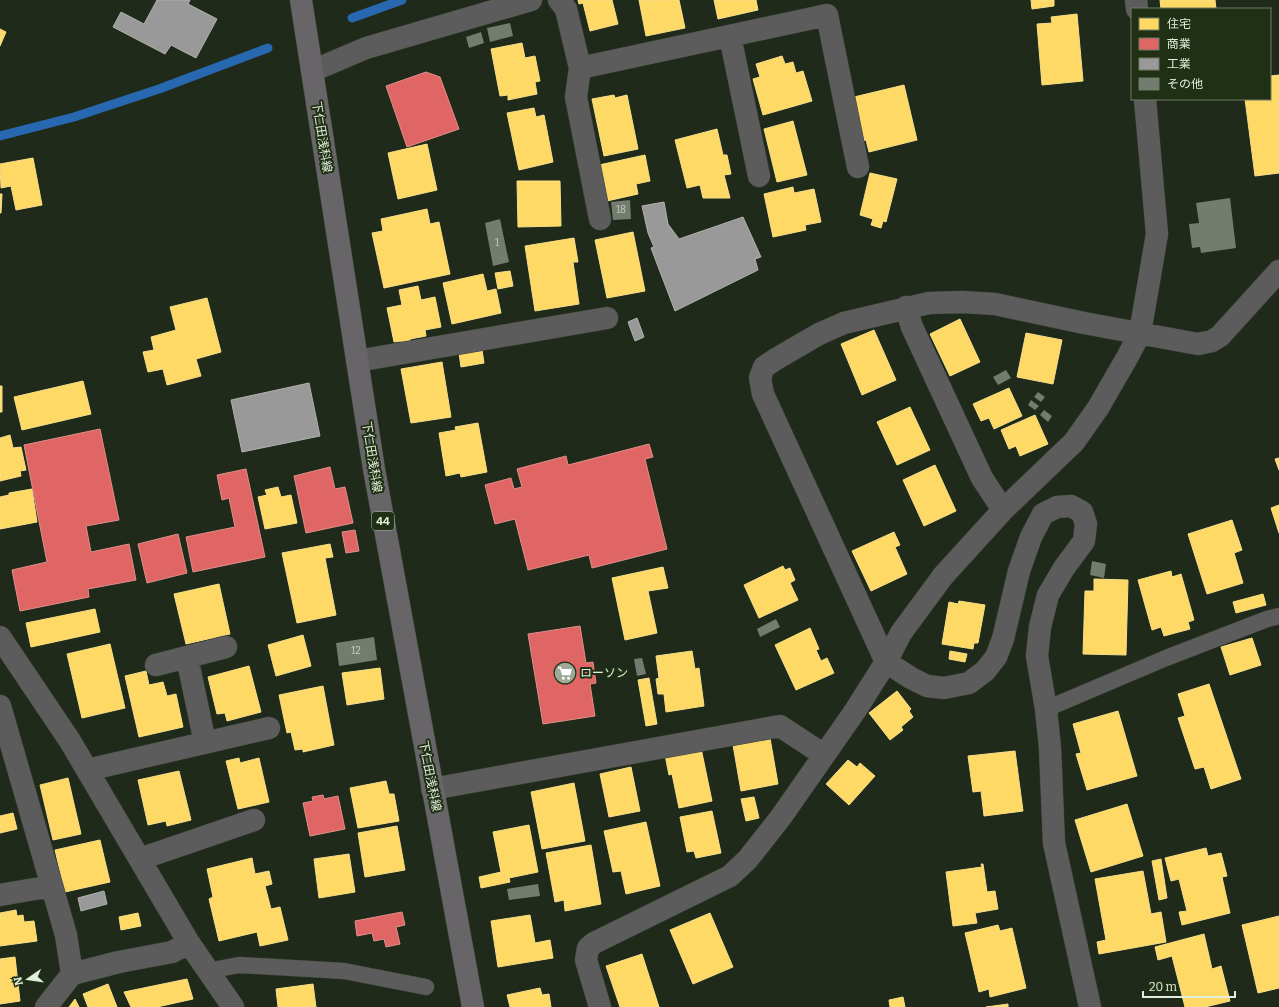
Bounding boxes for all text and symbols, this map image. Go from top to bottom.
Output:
legend [1131,8,1271,100]
text: 住宅 [1167,17,1191,31]
text: 商業 [1167,37,1191,51]
text: 工業 [1167,57,1191,71]
text: その他 [1167,77,1203,91]
street label: 下仁田浅科線 [309,100,335,174]
house number: 18 [616,204,626,216]
house number: 1 [495,237,499,249]
street label: 下仁田浅科線 [359,420,385,494]
road number: 44 [372,512,394,530]
house number: 12 [351,645,361,657]
supermarket icon: ローソン [552,660,578,686]
place label: ローソン [580,666,628,680]
street label: 下仁田浅科線 [416,739,444,813]
north arrow [8,959,48,999]
scale bar [1143,973,1235,999]
text: N [11,975,26,987]
text: 20 m [1149,980,1178,994]

